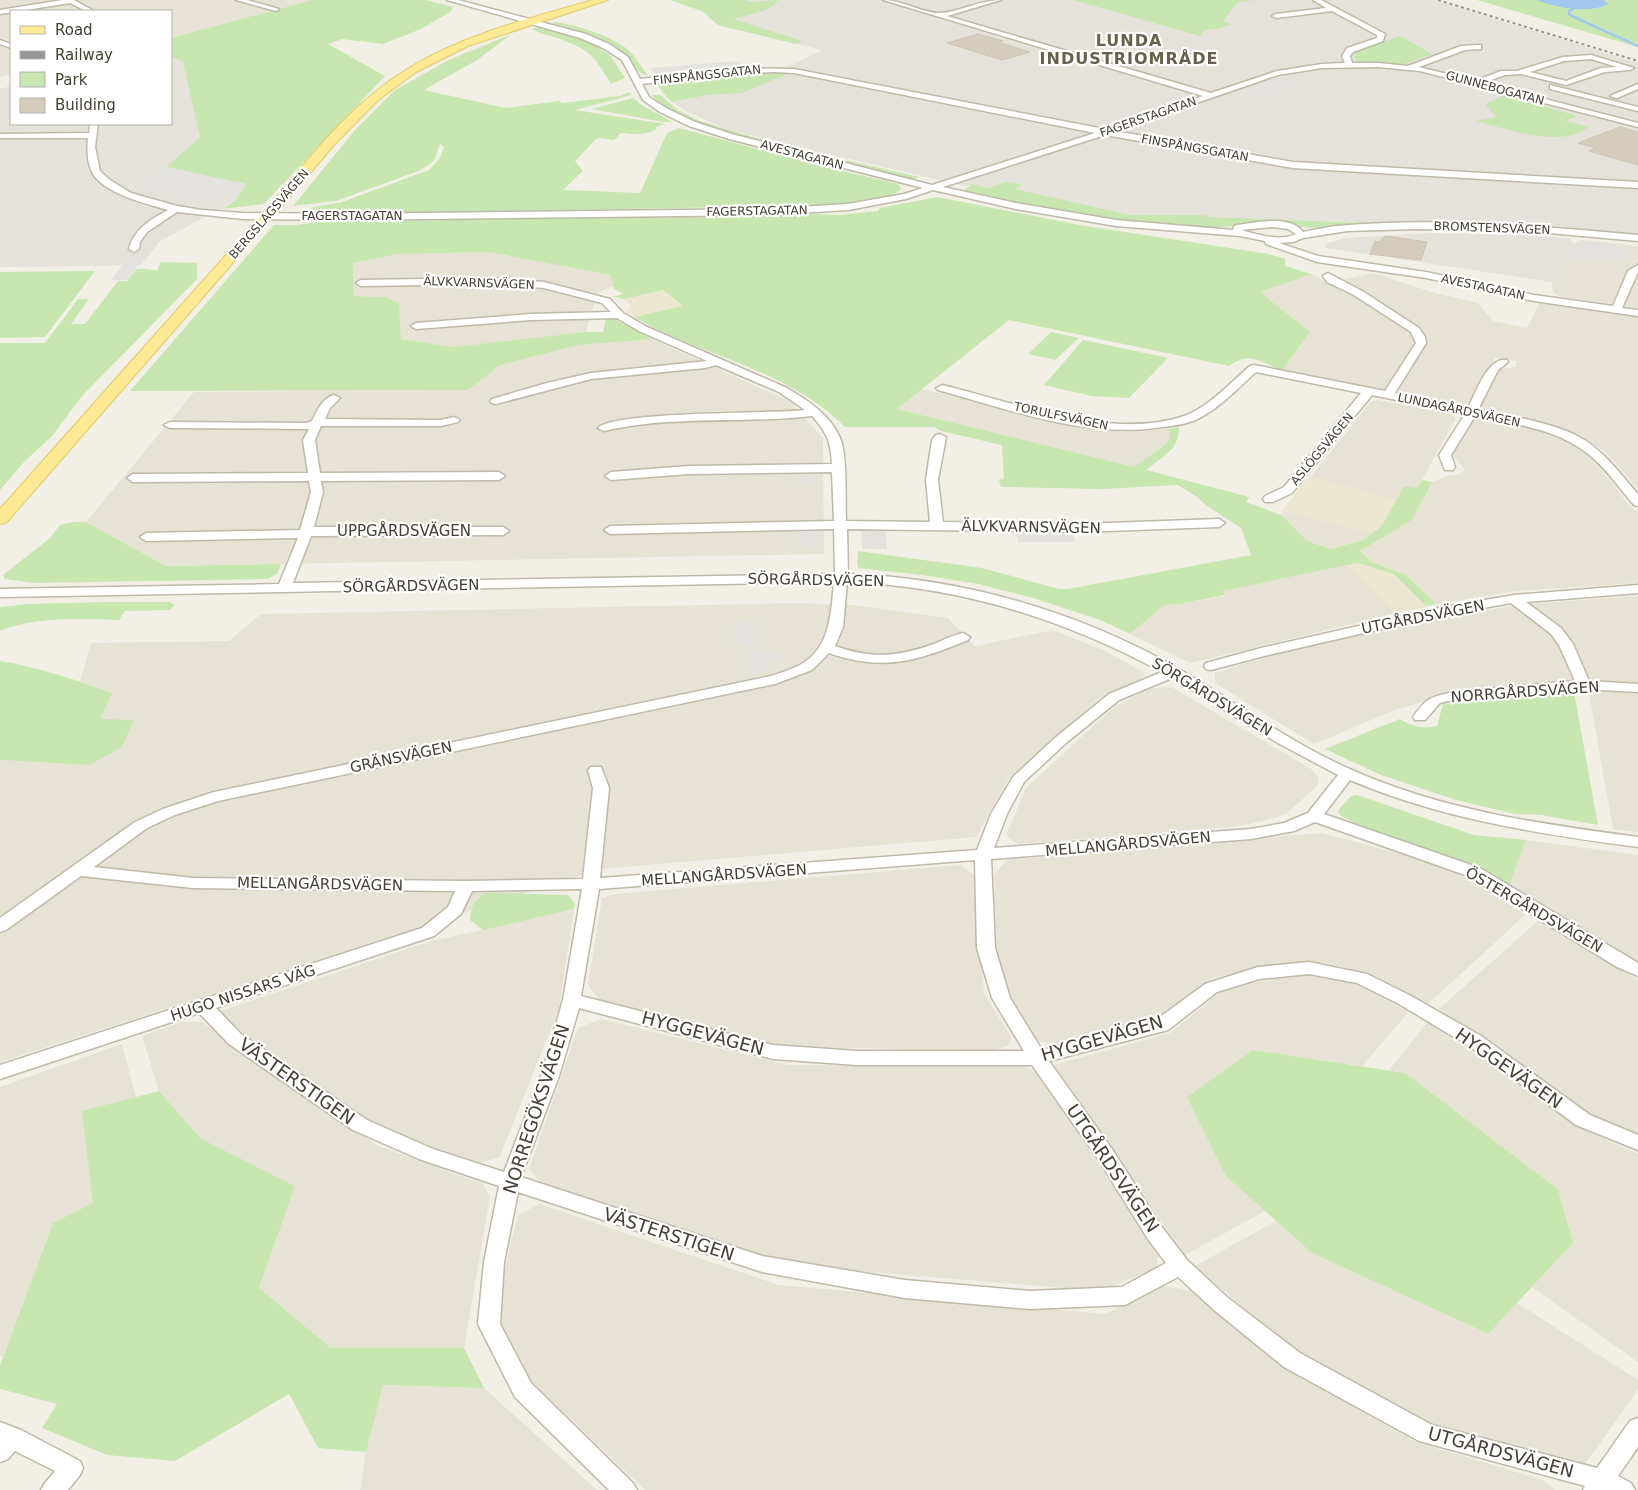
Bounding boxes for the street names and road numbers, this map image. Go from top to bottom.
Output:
street label: FINSPÅNGSGATAN [652,61,762,88]
street label: GUNNEBOGATAN [1444,68,1546,108]
street label: FAGERSTAGATAN [1098,94,1198,140]
street label: FINSPÅNGSGATAN [1140,131,1250,164]
street label: AVESTAGATAN [759,137,845,173]
street label: BERGSLAGSVÄGEN [225,166,312,262]
street label: FAGERSTAGATAN [706,203,808,219]
street label: FAGERSTAGATAN [301,209,403,223]
street label: BROMSTENSVÄGEN [1433,218,1551,237]
street label: AVESTAGATAN [1440,271,1526,303]
street label: ÄLVKVARNSVÄGEN [423,273,535,292]
street label: LUNDAGÅRDSVÄGEN [1396,389,1522,430]
street label: TORULFSVÄGEN [1012,398,1110,433]
street label: ASLÖGSVÄGEN [1286,409,1356,488]
street label: ÄLVKVARNSVÄGEN [961,516,1101,537]
street label: UPPGÅRDSVÄGEN [337,521,471,540]
street label: SÖRGÅRDSVÄGEN [747,569,885,590]
street label: SÖRGÅRDSVÄGEN [342,575,480,596]
street label: UTGÅRDSVÄGEN [1360,595,1486,638]
street label: SÖRGÅRDSVÄGEN [1149,653,1276,740]
street label: NORRGÅRDSVÄGEN [1450,677,1600,706]
street label: GRÄNSVÄGEN [348,736,454,777]
street label: MELLANGÅRDSVÄGEN [1044,827,1211,860]
street label: MELLANGÅRDSVÄGEN [641,859,807,890]
street label: ÖSTERGÅRDSVÄGEN [1462,862,1606,957]
street label: MELLANGÅRDSVÄGEN [237,873,403,894]
street label: HUGO NISSARS VÄG [168,960,318,1025]
street label: HYGGEVÄGEN [640,1007,766,1059]
street label: HYGGEVÄGEN [1039,1011,1165,1065]
street label: NORREGÖKSVÄGEN [499,1021,573,1197]
street label: HYGGEVÄGEN [1451,1023,1567,1113]
street label: VÄSTERSTIGEN [235,1033,359,1129]
street label: UTGÅRDSVÄGEN [1062,1100,1164,1236]
street label: VÄSTERSTIGEN [601,1203,737,1265]
street label: UTGÅRDSVÄGEN [1426,1422,1576,1482]

